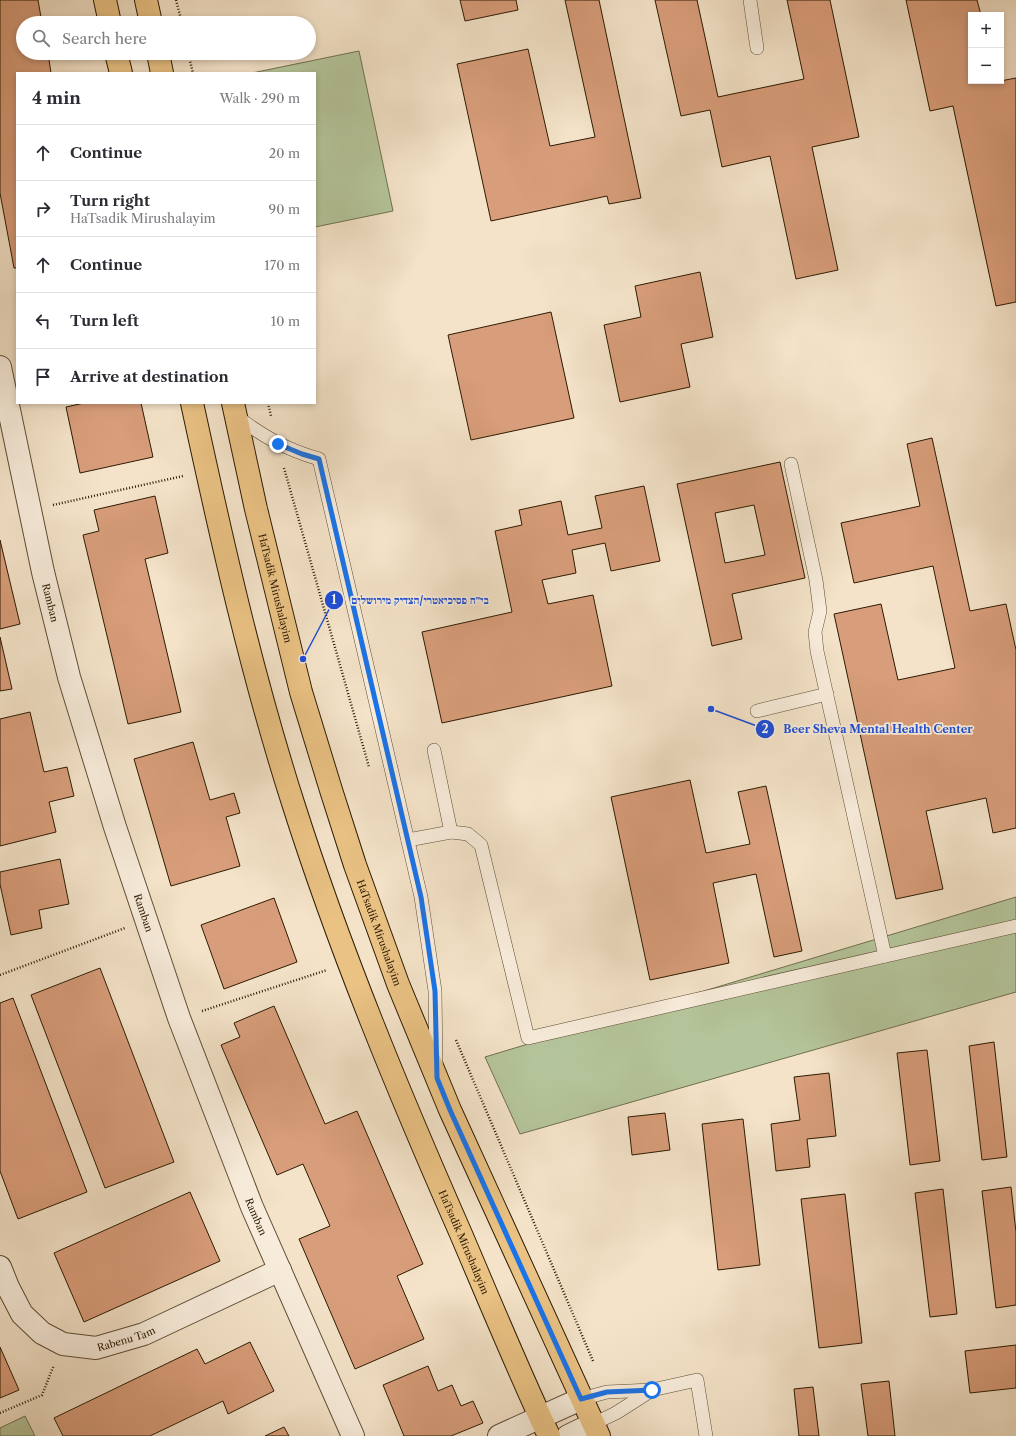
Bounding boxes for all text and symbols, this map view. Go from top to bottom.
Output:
map controls [968,12,1004,84]
button: + [968,12,1004,48]
search box [16,16,316,60]
icon: search [30,27,52,49]
text: Search here [62,29,147,48]
button: − [968,48,1004,84]
text: 4 min [32,88,81,108]
text: Walk · 290 m [219,90,300,106]
icon: ahead [32,142,54,164]
text: Continue [70,143,142,162]
text: 20 m [269,145,300,161]
text: Turn right [70,191,150,210]
icon: right [32,198,54,220]
text: 90 m [269,201,300,217]
text: HaTsadik Mirushalayim [70,210,216,226]
icon: ahead [32,254,54,276]
text: Continue [70,255,142,274]
text: 170 m [264,257,300,273]
icon: left [32,310,54,332]
text: Turn left [70,311,139,330]
text: 10 m [271,313,300,329]
icon: arrive [32,366,54,388]
text: Arrive at destination [70,367,229,386]
route end [269,435,287,453]
street label: HaTsadik Mirushalayim [256,532,295,645]
street label: Ramban [40,582,62,624]
callout: בי״ח פסיכיאטרי/הצדיק מירושלים [324,588,497,611]
text: 1 [331,592,337,607]
text: בי״ח פסיכיאטרי/הצדיק מירושלים [351,593,489,607]
callout: Beer Sheva Mental Health Center [755,718,981,741]
text: 2 [761,721,769,736]
text: Beer Sheva Mental Health Center [783,722,973,736]
street label: HaTsadik Mirushalayim [354,878,405,988]
street label: Ramban [131,892,156,934]
street label: HaTsadik Mirushalayim [436,1188,493,1297]
street label: Ramban [243,1196,270,1238]
street label: Rabenu Tam [96,1323,158,1354]
route start [643,1381,661,1399]

